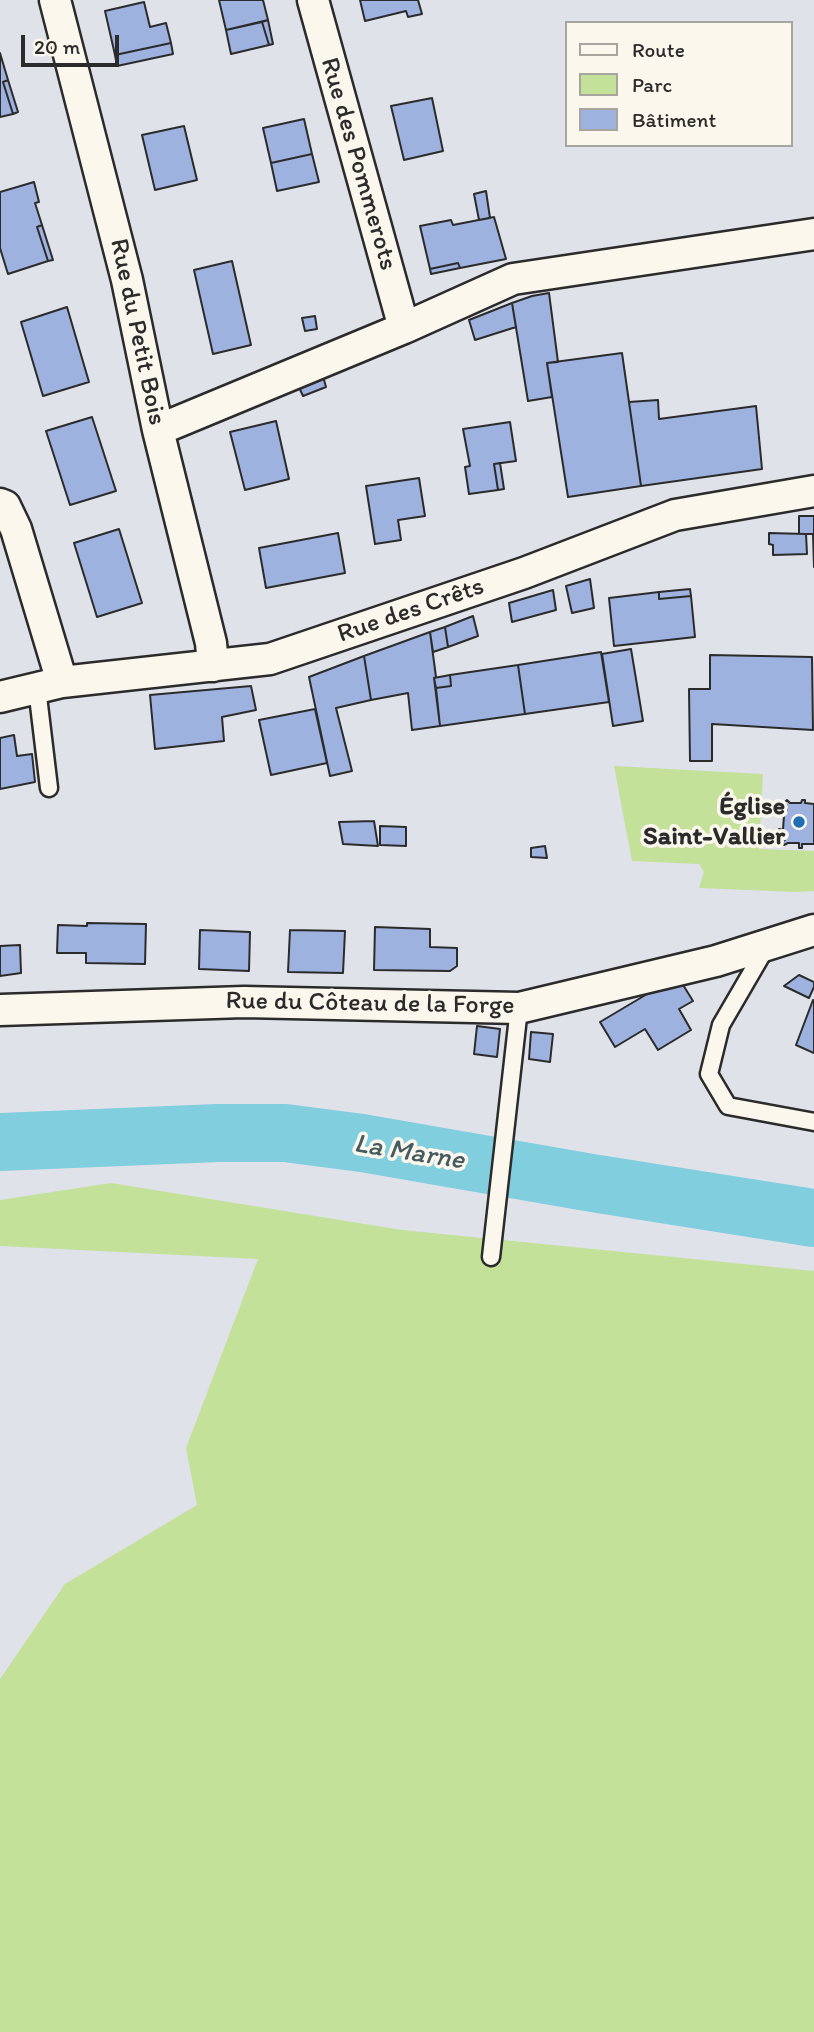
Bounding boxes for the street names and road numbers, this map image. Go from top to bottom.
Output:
street label: Rue des Pommerots [313,54,403,274]
street label: Rue du Petit Bois [102,236,172,428]
street label: Rue des Crêts [334,571,488,651]
street label: Rue du Côteau de la Forge [225,986,515,1022]

